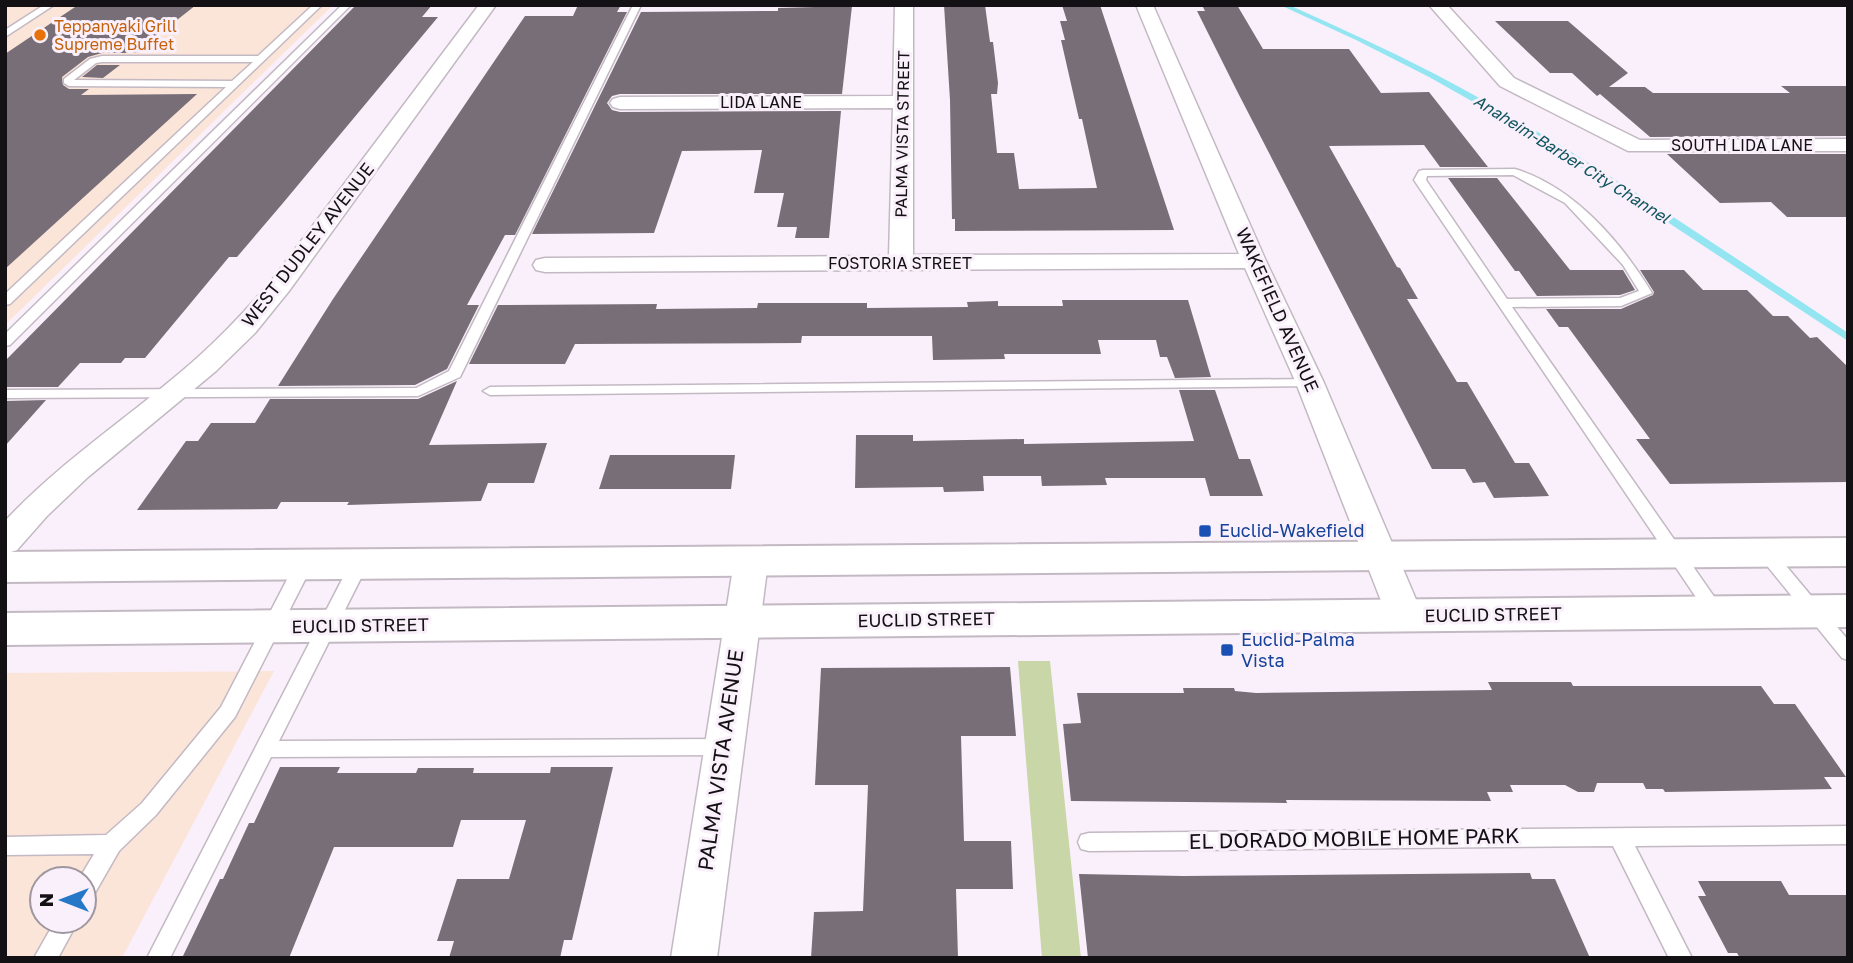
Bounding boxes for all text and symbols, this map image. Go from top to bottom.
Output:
place label: Teppanyaki Grill Supreme Buffet [54,16,177,54]
marker: Teppanyaki Grill Supreme Buffet [32,27,48,43]
street label: PALMA VISTA STREET [891,50,913,218]
water label: Anaheim-Barber City Channel [1470,90,1674,228]
street label: LIDA LANE [720,92,802,112]
street label: SOUTH LIDA LANE [1671,135,1813,155]
street label: WEST DUDLEY AVENUE [236,158,378,331]
street label: WAKEFIELD AVENUE [1232,224,1324,395]
street label: FOSTORIA STREET [828,253,972,273]
place label: Euclid-Wakefield [1219,519,1364,541]
marker: Euclid-Wakefield [1197,523,1213,539]
street label: EUCLID STREET [1424,602,1562,626]
street label: EUCLID STREET [857,607,995,631]
street label: EUCLID STREET [291,613,429,637]
place label: Euclid-Palma Vista [1241,628,1355,671]
marker: Euclid-Palma Vista [1219,642,1235,658]
street label: PALMA VISTA AVENUE [692,648,748,872]
street label: EL DORADO MOBILE HOME PARK [1188,822,1520,854]
north arrow [28,865,98,935]
text: N [34,893,57,907]

